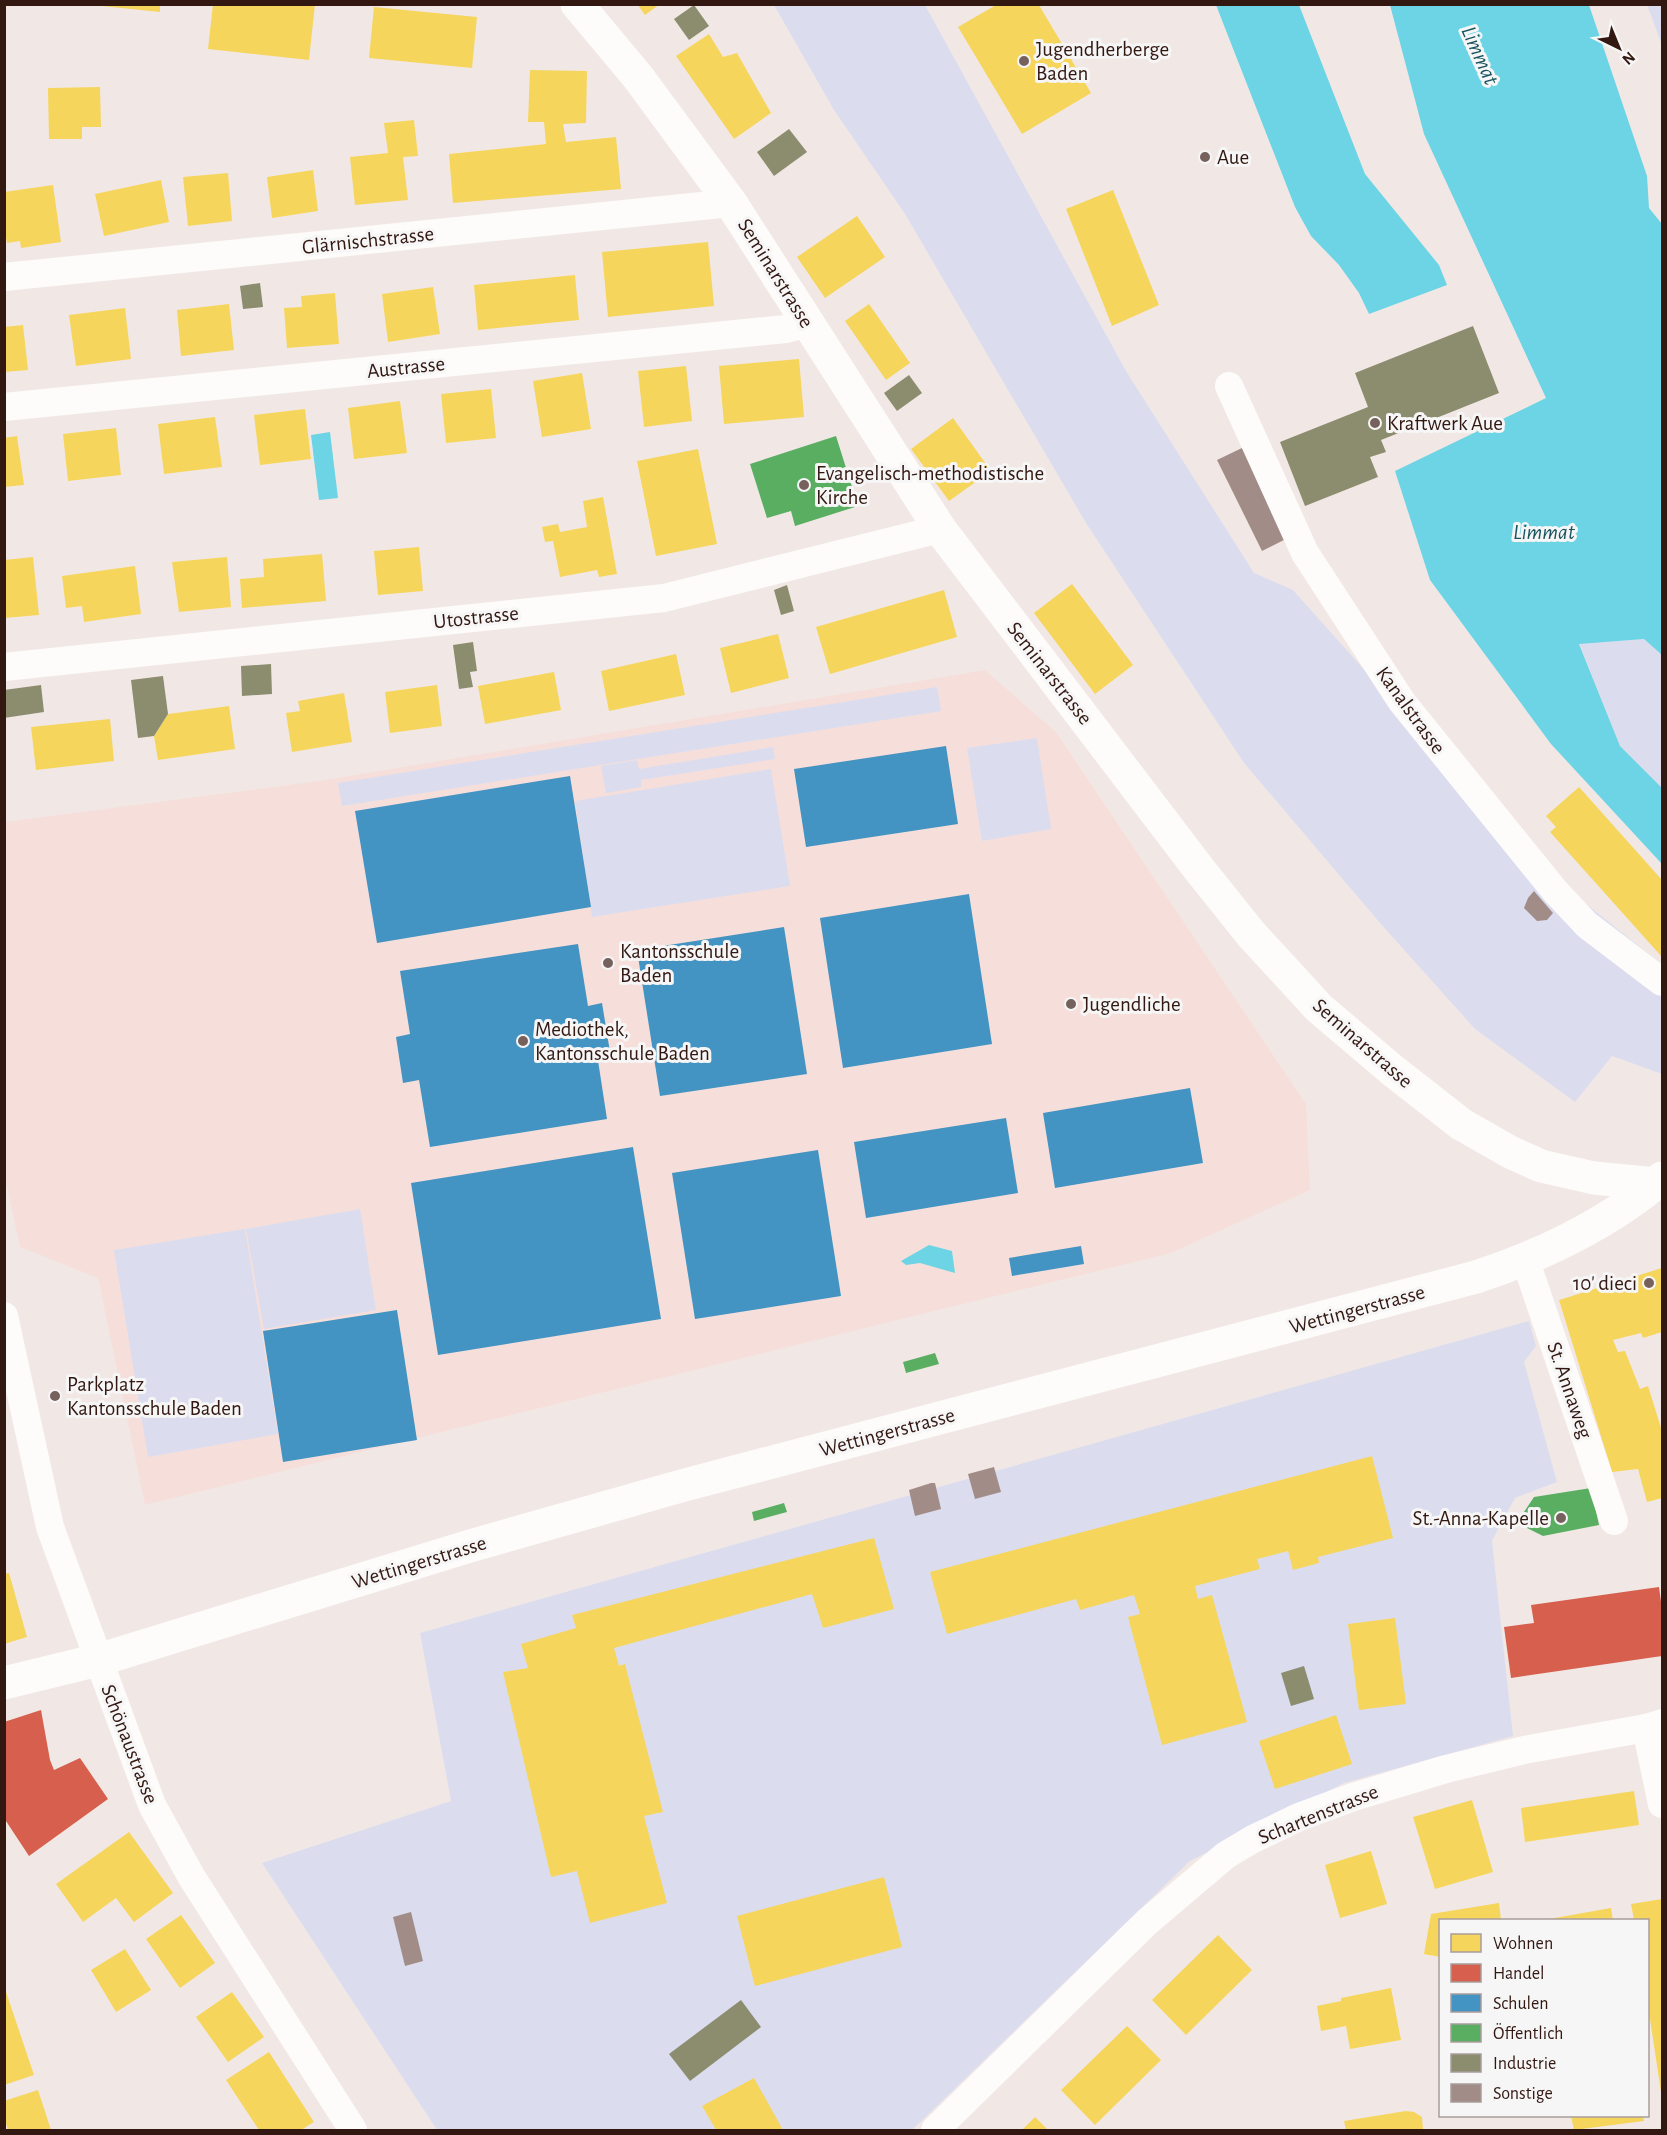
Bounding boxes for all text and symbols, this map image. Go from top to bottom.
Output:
north arrow [1589,18,1649,78]
water label: Limmat [1457,23,1503,89]
place label: Jugendherberge Baden [1036,39,1169,84]
text: N [1619,49,1638,68]
marker: Jugendherberge Baden [1017,54,1031,68]
place label: Aue [1217,147,1249,168]
marker: Aue [1198,150,1212,164]
street label: Seminarstrasse [734,215,817,331]
street label: Glärnischstrasse [301,223,435,258]
street label: Austrasse [366,353,446,382]
place label: Kraftwerk Aue [1387,413,1503,434]
marker: Kraftwerk Aue [1368,416,1382,430]
place label: Evangelisch-methodistische Kirche [816,463,1044,508]
marker: Evangelisch-methodistische Kirche [797,478,811,492]
water label: Limmat [1513,521,1576,543]
street label: Utostrasse [432,603,520,632]
street label: Seminarstrasse [1003,618,1096,729]
street label: Kanalstrasse [1372,663,1449,758]
place label: Kantonsschule Baden [620,941,739,986]
marker: Kantonsschule Baden [601,956,615,970]
place label: Jugendliche [1083,994,1181,1015]
street label: Seminarstrasse [1309,995,1416,1092]
marker: Jugendliche [1064,997,1078,1011]
place label: Mediothek, Kantonsschule Baden [535,1019,710,1064]
marker: Mediothek, Kantonsschule Baden [516,1034,530,1048]
place label: 10' dieci [1573,1273,1637,1294]
marker: 10' dieci [1642,1276,1656,1290]
street label: Wettingerstrasse [1287,1281,1427,1338]
street label: St. Annaweg [1543,1339,1596,1442]
place label: Parkplatz Kantonsschule Baden [67,1374,242,1419]
marker: Parkplatz Kantonsschule Baden [48,1389,62,1403]
street label: Wettingerstrasse [817,1404,957,1461]
place label: St.-Anna-Kapelle [1413,1508,1549,1529]
marker: St.-Anna-Kapelle [1554,1511,1568,1525]
street label: Wettingerstrasse [349,1532,489,1593]
street label: Schönaustrasse [97,1682,162,1807]
street label: Schartenstrasse [1255,1781,1381,1848]
legend [1439,1919,1649,2117]
text: Wohnen [1493,1935,1553,1953]
text: Handel [1493,1965,1544,1983]
text: Schulen [1493,1995,1549,2013]
text: Öffentlich [1493,2023,1563,2043]
text: Industrie [1493,2055,1556,2073]
text: Sonstige [1493,2085,1553,2103]

